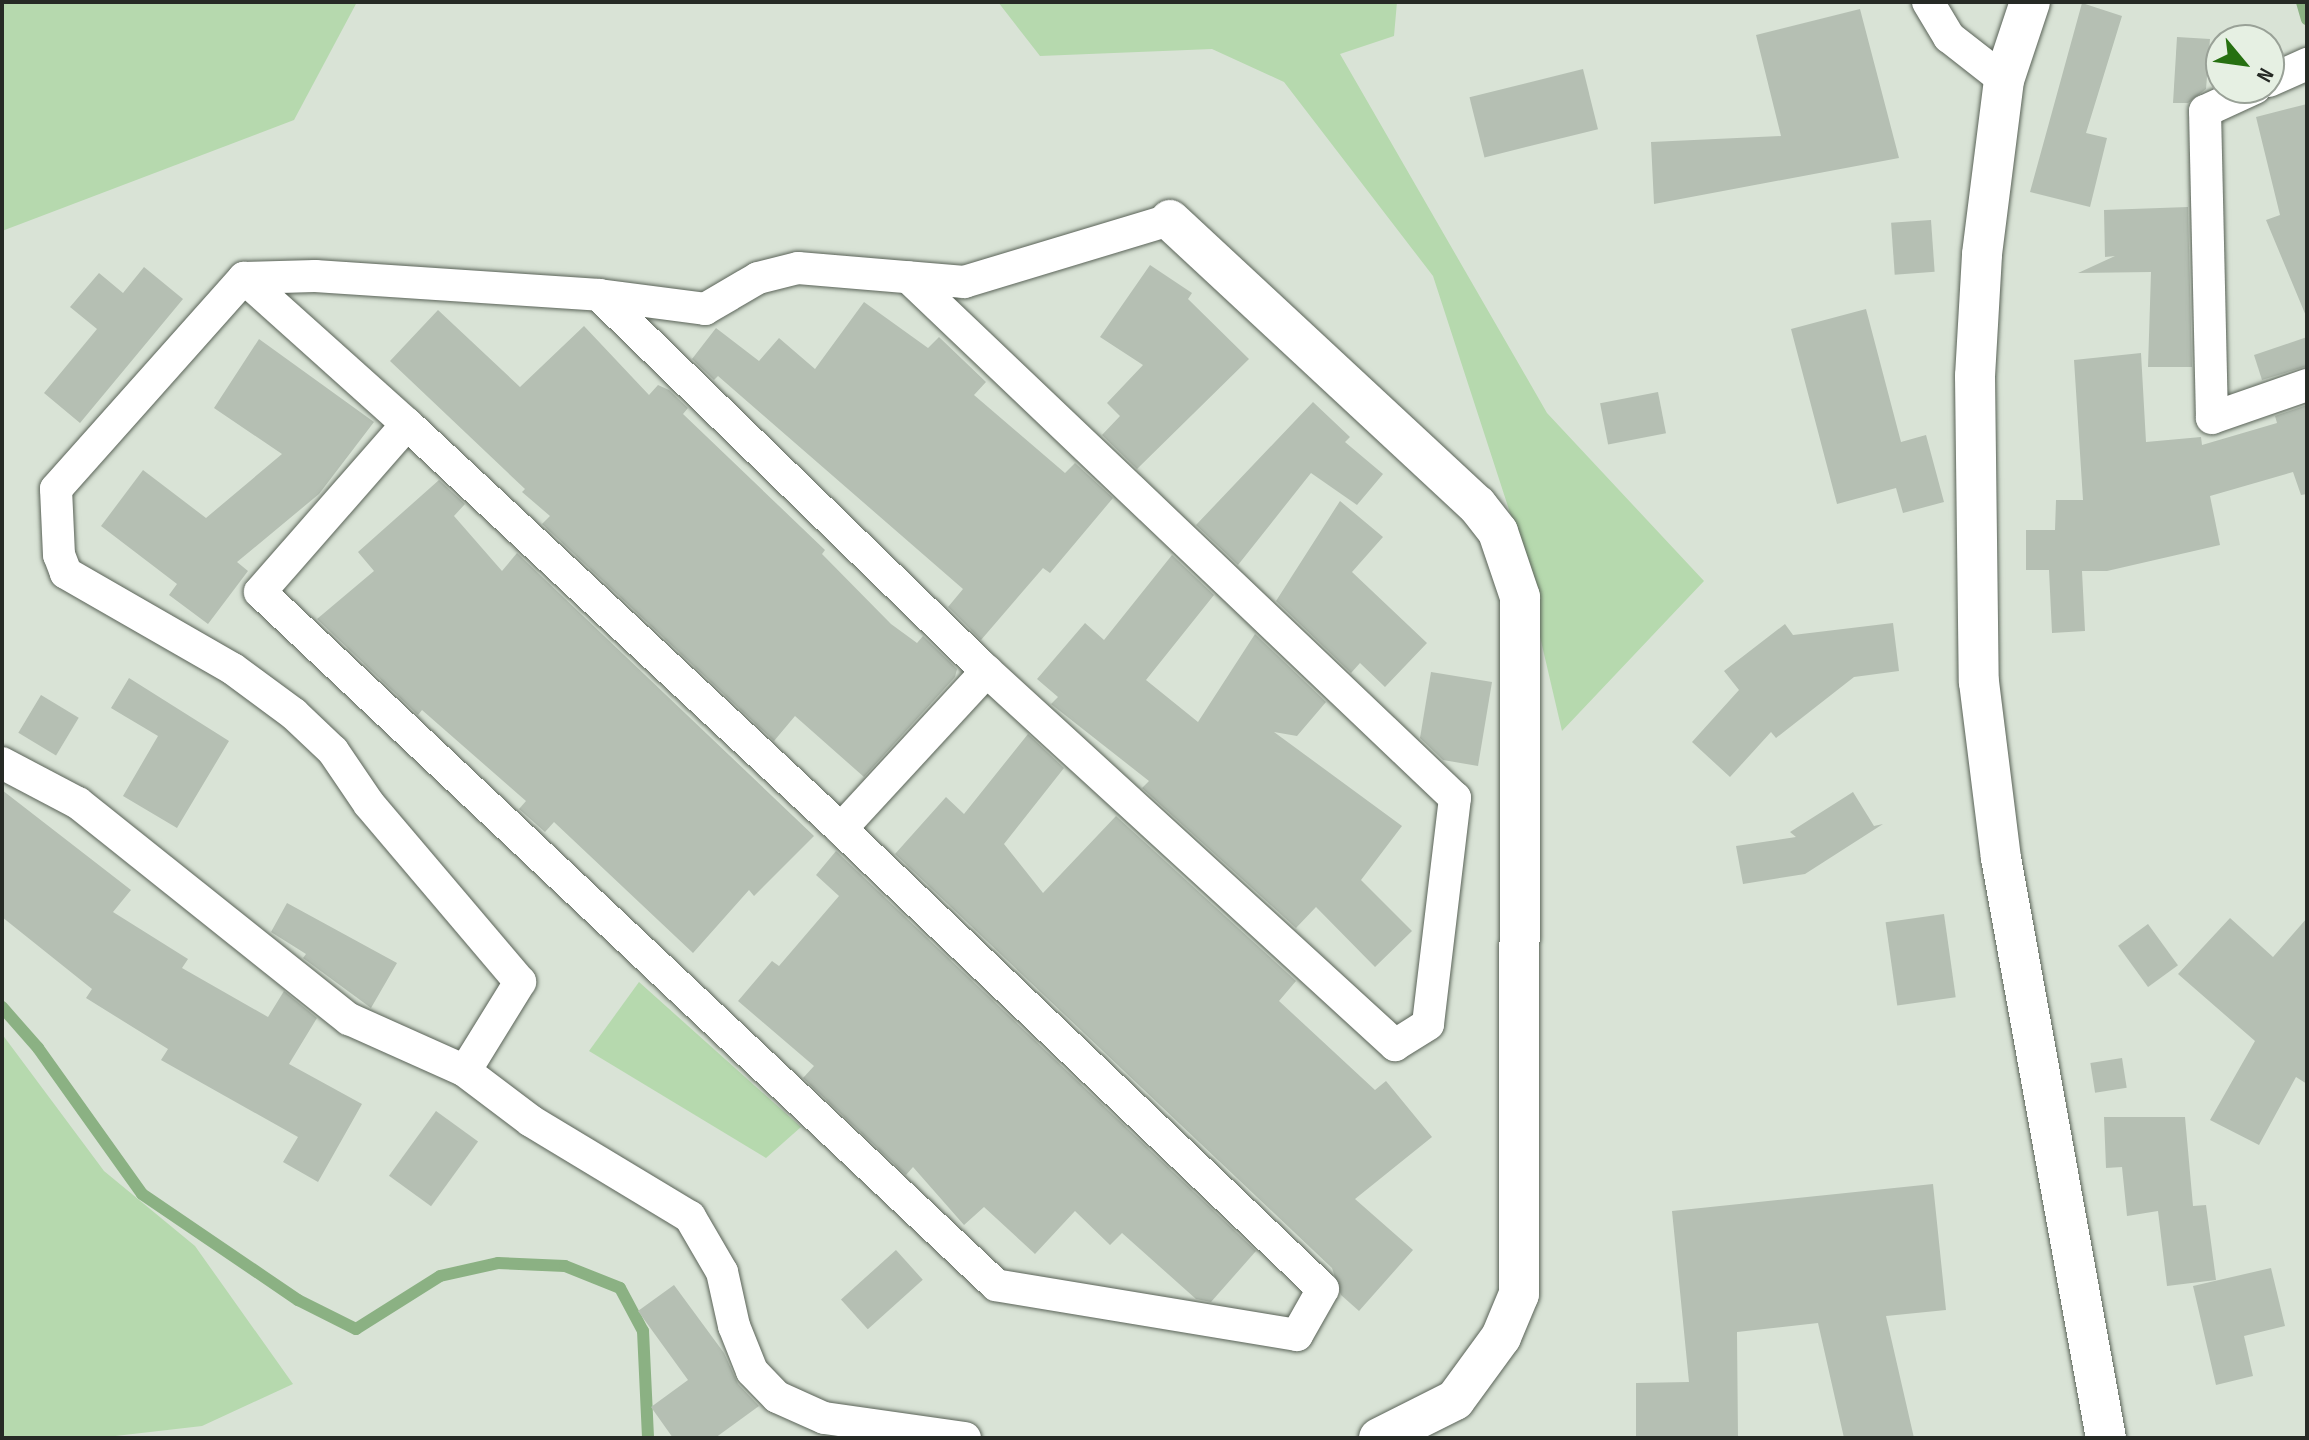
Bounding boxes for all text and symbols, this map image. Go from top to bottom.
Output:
north arrow [2205,24,2285,104]
text: N [2250,63,2279,87]

